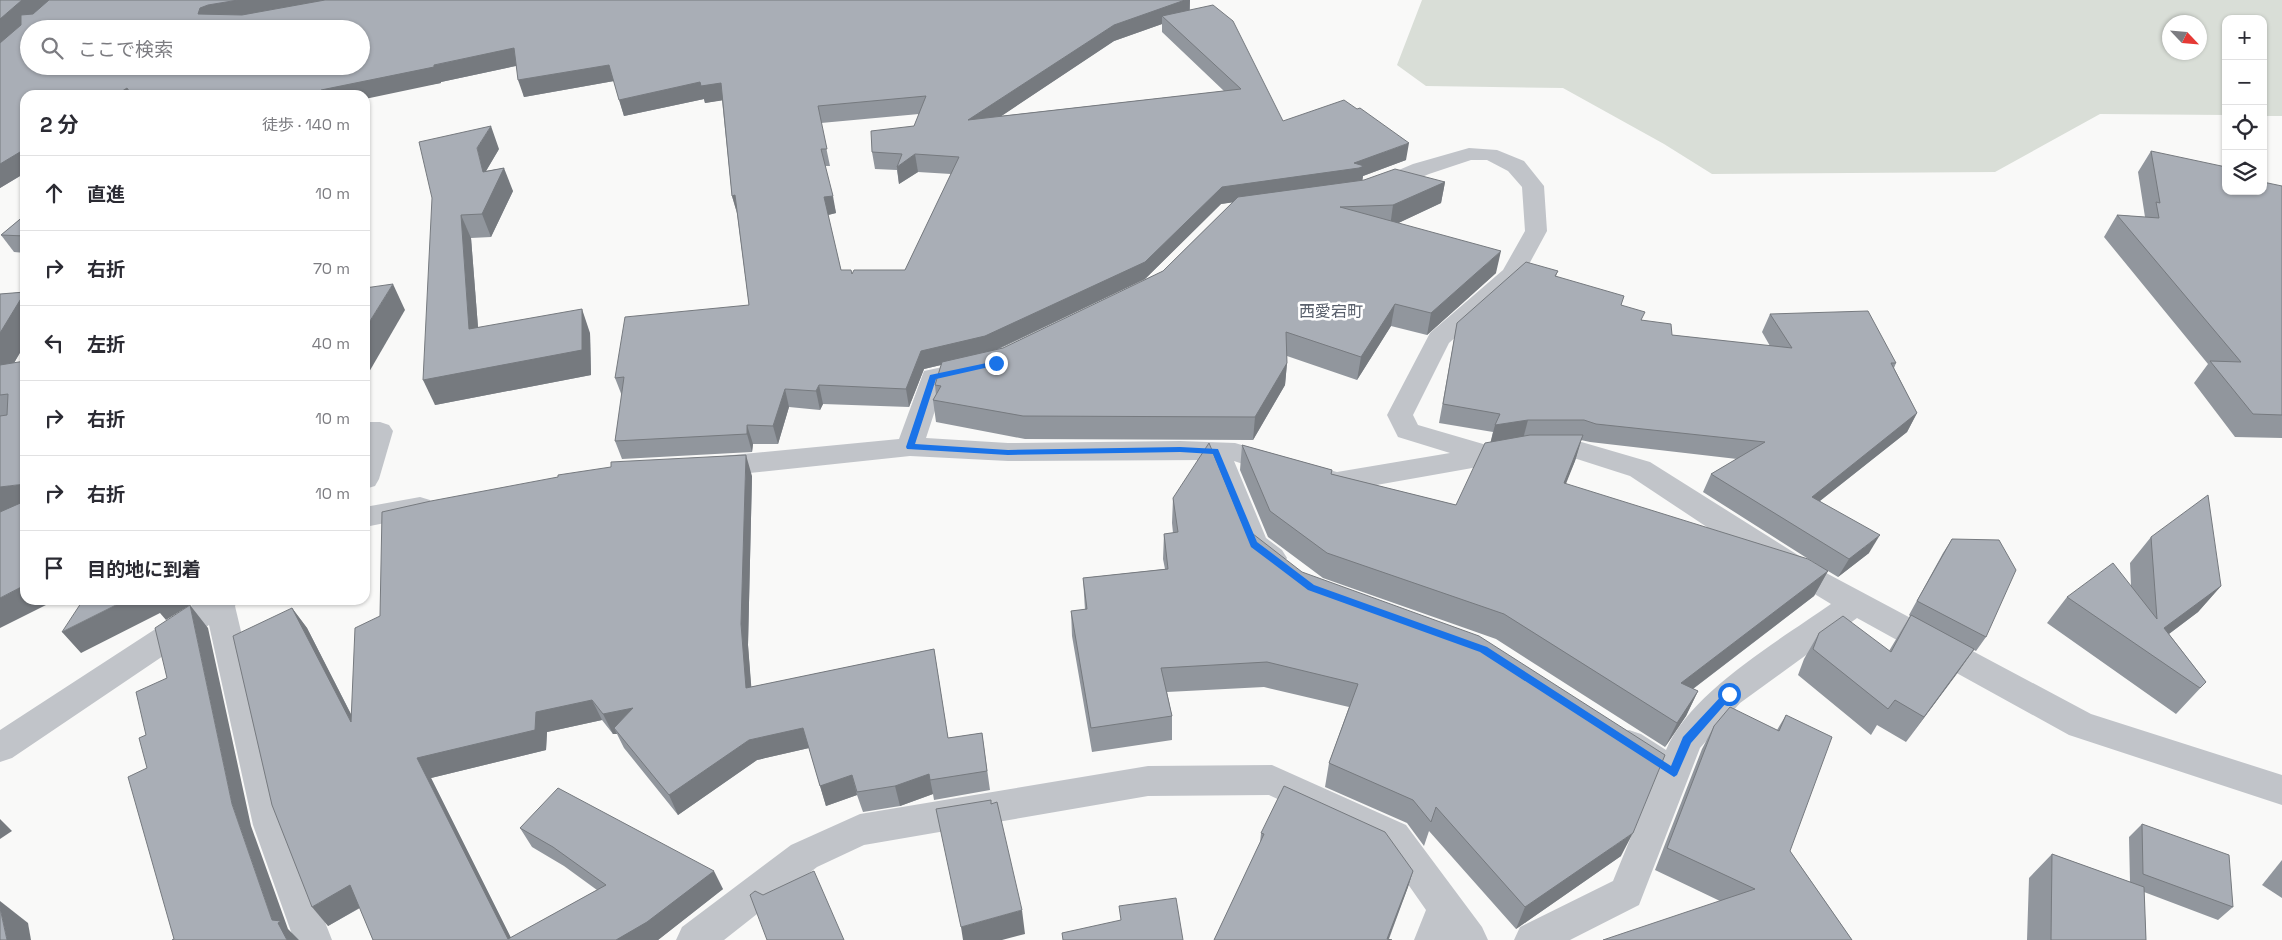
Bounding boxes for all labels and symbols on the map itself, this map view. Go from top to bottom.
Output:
north arrow [2162,15,2207,60]
district label: 西愛宕町 [1299,301,1363,322]
route end [985,352,1008,375]
route start [1718,683,1741,706]

